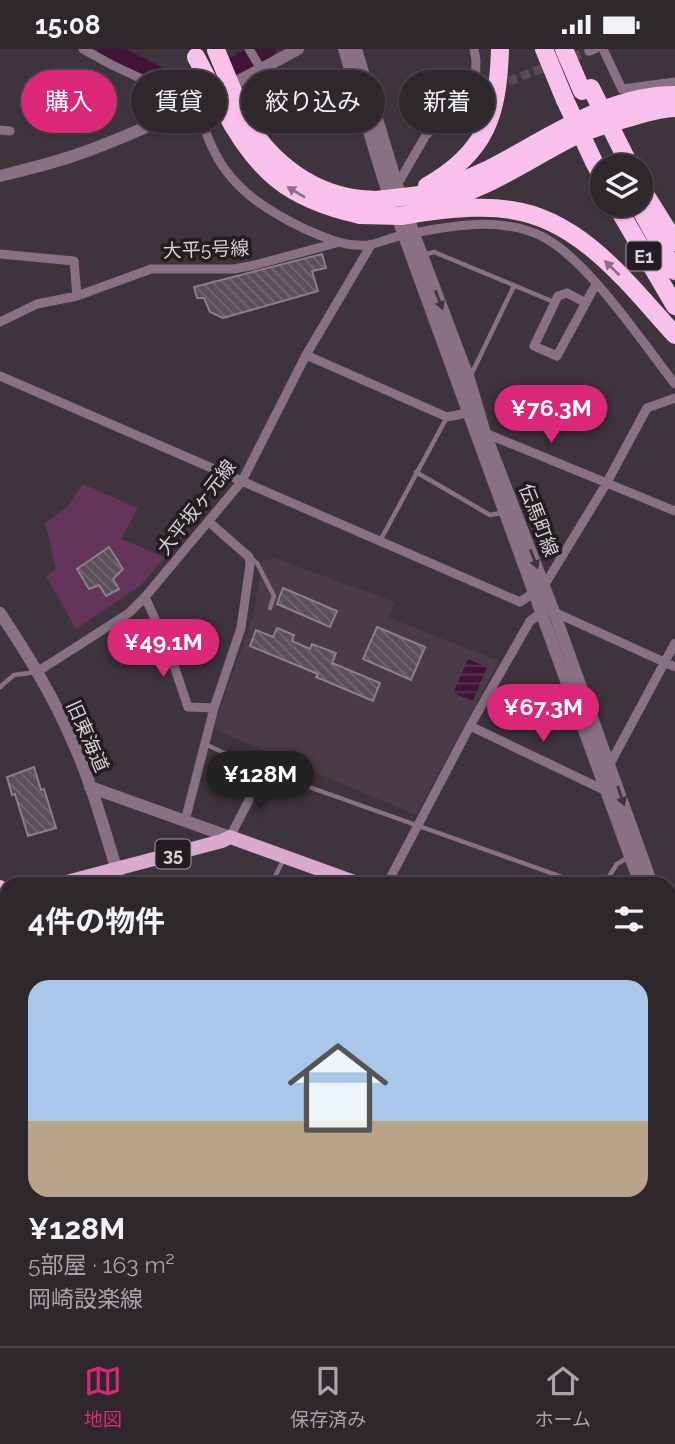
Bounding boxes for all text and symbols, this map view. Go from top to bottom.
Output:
text: 15:08 [35,10,100,40]
chip: 購入 [21,70,117,133]
chip: 賃貸 [131,70,227,133]
chip: 絞り込み [241,70,385,133]
chip: 新着 [399,70,495,133]
map controls [590,154,653,217]
button: layers [590,154,653,217]
one-way arrow [286,186,305,199]
street label: 大平5号線 [162,236,250,262]
road number: E1 [626,241,662,271]
one-way arrow [604,260,621,276]
one-way arrow [433,289,444,310]
pin: ¥76.3M [494,385,608,445]
text: ¥76.3M [510,394,592,421]
street label: 大平坂ヶ元線 [152,455,240,559]
street label: 伝馬町線 [515,481,563,559]
one-way arrow [528,549,539,570]
pin: ¥49.1M [106,619,220,679]
text: ¥49.1M [123,628,203,655]
pin: ¥67.3M [486,685,600,744]
text: ¥67.3M [503,693,583,720]
street label: 旧東海道 [62,697,114,775]
pin: ¥128M [211,751,309,811]
text: ¥128M [223,760,297,787]
one-way arrow [615,785,626,806]
road number: 35 [156,839,190,869]
icon: filters [610,900,648,938]
text: 4件の物件 [28,904,165,939]
icon: home [275,1025,401,1151]
text: ¥128M [28,1211,125,1246]
text: 5部屋 · 163 m² [28,1251,175,1278]
text: 岡崎設楽線 [28,1285,143,1312]
tab: 地図 [84,1362,122,1431]
tab: 保存済み [290,1362,366,1431]
tab: ホーム [534,1362,591,1431]

